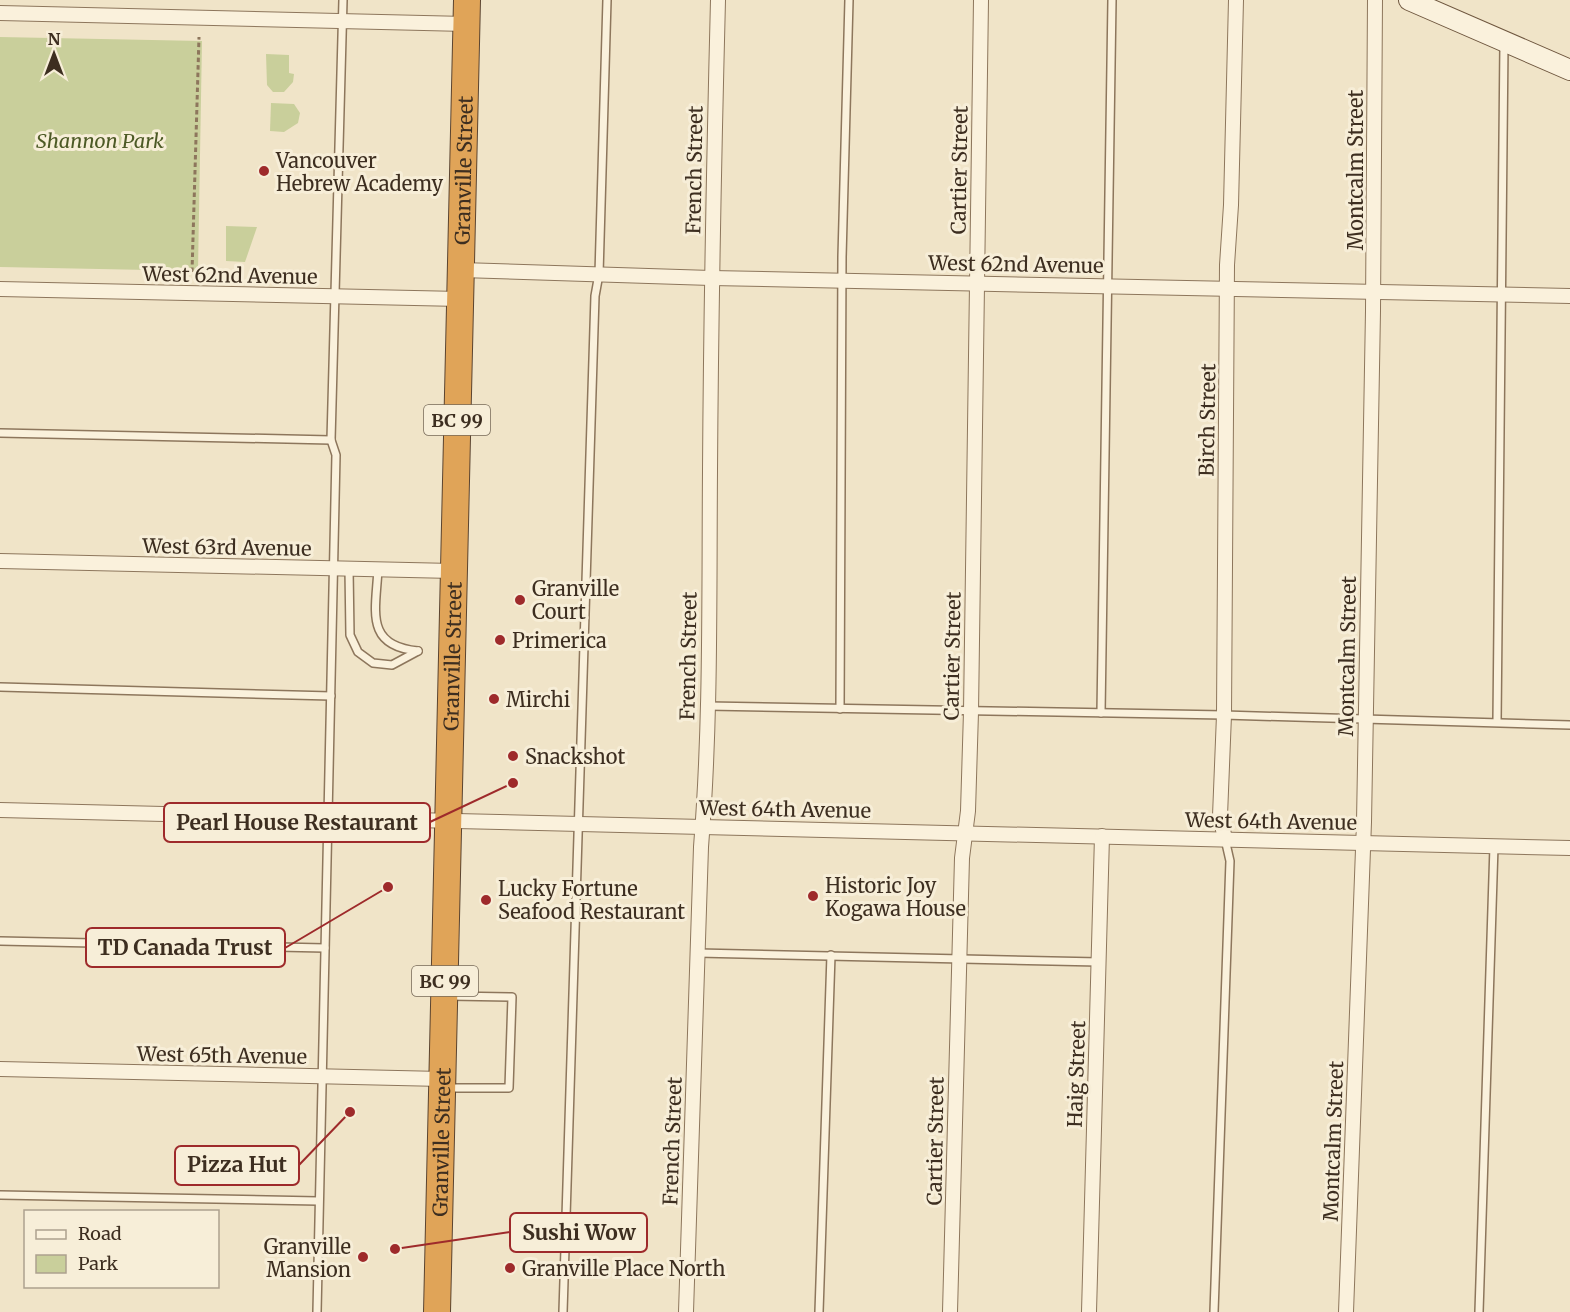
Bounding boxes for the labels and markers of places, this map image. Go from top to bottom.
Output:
place label: Vancouver Hebrew Academy [275,148,444,196]
marker: Vancouver Hebrew Academy [257,164,271,178]
place label: Granville Court [532,576,619,624]
marker: Granville Court [513,593,527,607]
place label: Primerica [512,628,607,653]
marker: Primerica [493,633,507,647]
place label: Mirchi [506,687,570,712]
marker: Mirchi [487,692,501,706]
place label: Snackshot [525,744,625,769]
marker: Snackshot [506,749,520,763]
callout: Pearl House Restaurant [164,803,430,842]
place label: Historic Joy Kogawa House [825,873,966,921]
place label: Lucky Fortune Seafood Restaurant [498,876,685,924]
marker: Historic Joy Kogawa House [806,889,820,903]
marker: Lucky Fortune Seafood Restaurant [479,893,493,907]
callout: TD Canada Trust [86,928,285,967]
callout: Pizza Hut [175,1146,299,1185]
callout: Sushi Wow [510,1213,647,1252]
place label: Granville Mansion [264,1234,351,1282]
marker: Granville Mansion [356,1250,370,1264]
place label: Granville Place North [522,1256,725,1281]
marker: Granville Place North [503,1261,517,1275]

